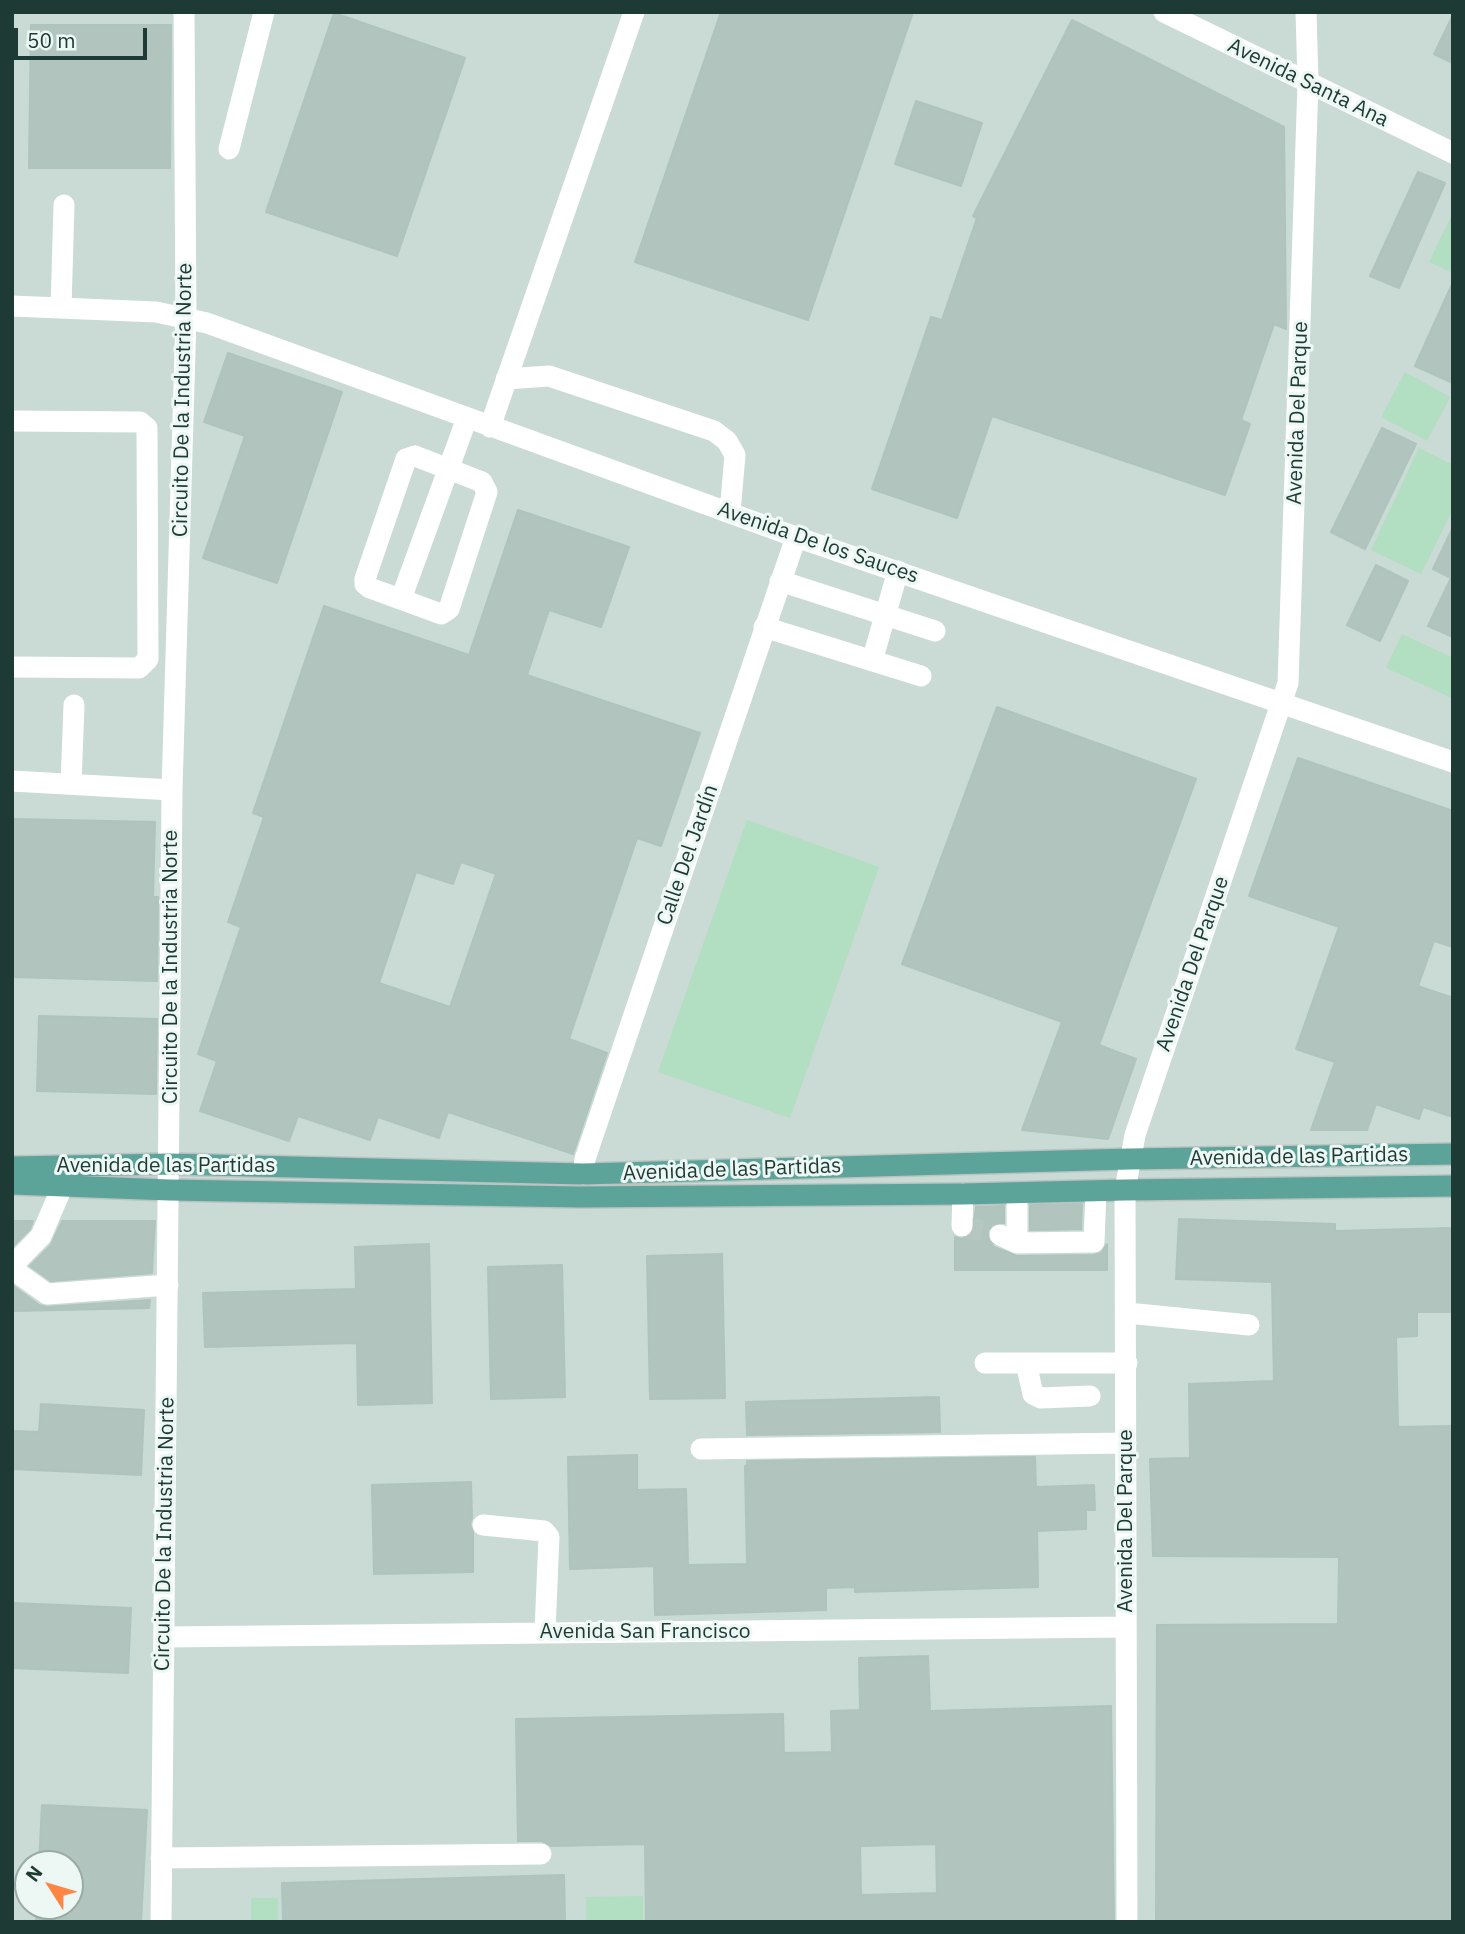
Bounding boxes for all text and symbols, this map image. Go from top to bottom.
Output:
scale bar [18,14,150,58]
text: 50 m [27,26,76,54]
street label: Avenida Santa Ana [1223,33,1393,133]
street label: Circuito De la Industria Norte [168,263,198,537]
street label: Avenida Del Parque [1282,321,1314,505]
street label: Avenida De los Sauces [714,497,922,589]
street label: Calle Del Jardín [652,781,724,929]
street label: Circuito De la Industria Norte [158,830,184,1104]
street label: Avenida Del Parque [1151,873,1235,1055]
street label: Avenida de las Partidas [1189,1142,1409,1172]
street label: Avenida de las Partidas [57,1153,275,1179]
street label: Avenida de las Partidas [622,1154,842,1186]
street label: Circuito De la Industria Norte [150,1397,180,1671]
street label: Avenida Del Parque [1113,1429,1139,1613]
street label: Avenida San Francisco [540,1619,750,1645]
north arrow [14,1850,84,1920]
text: N [20,1861,48,1886]

